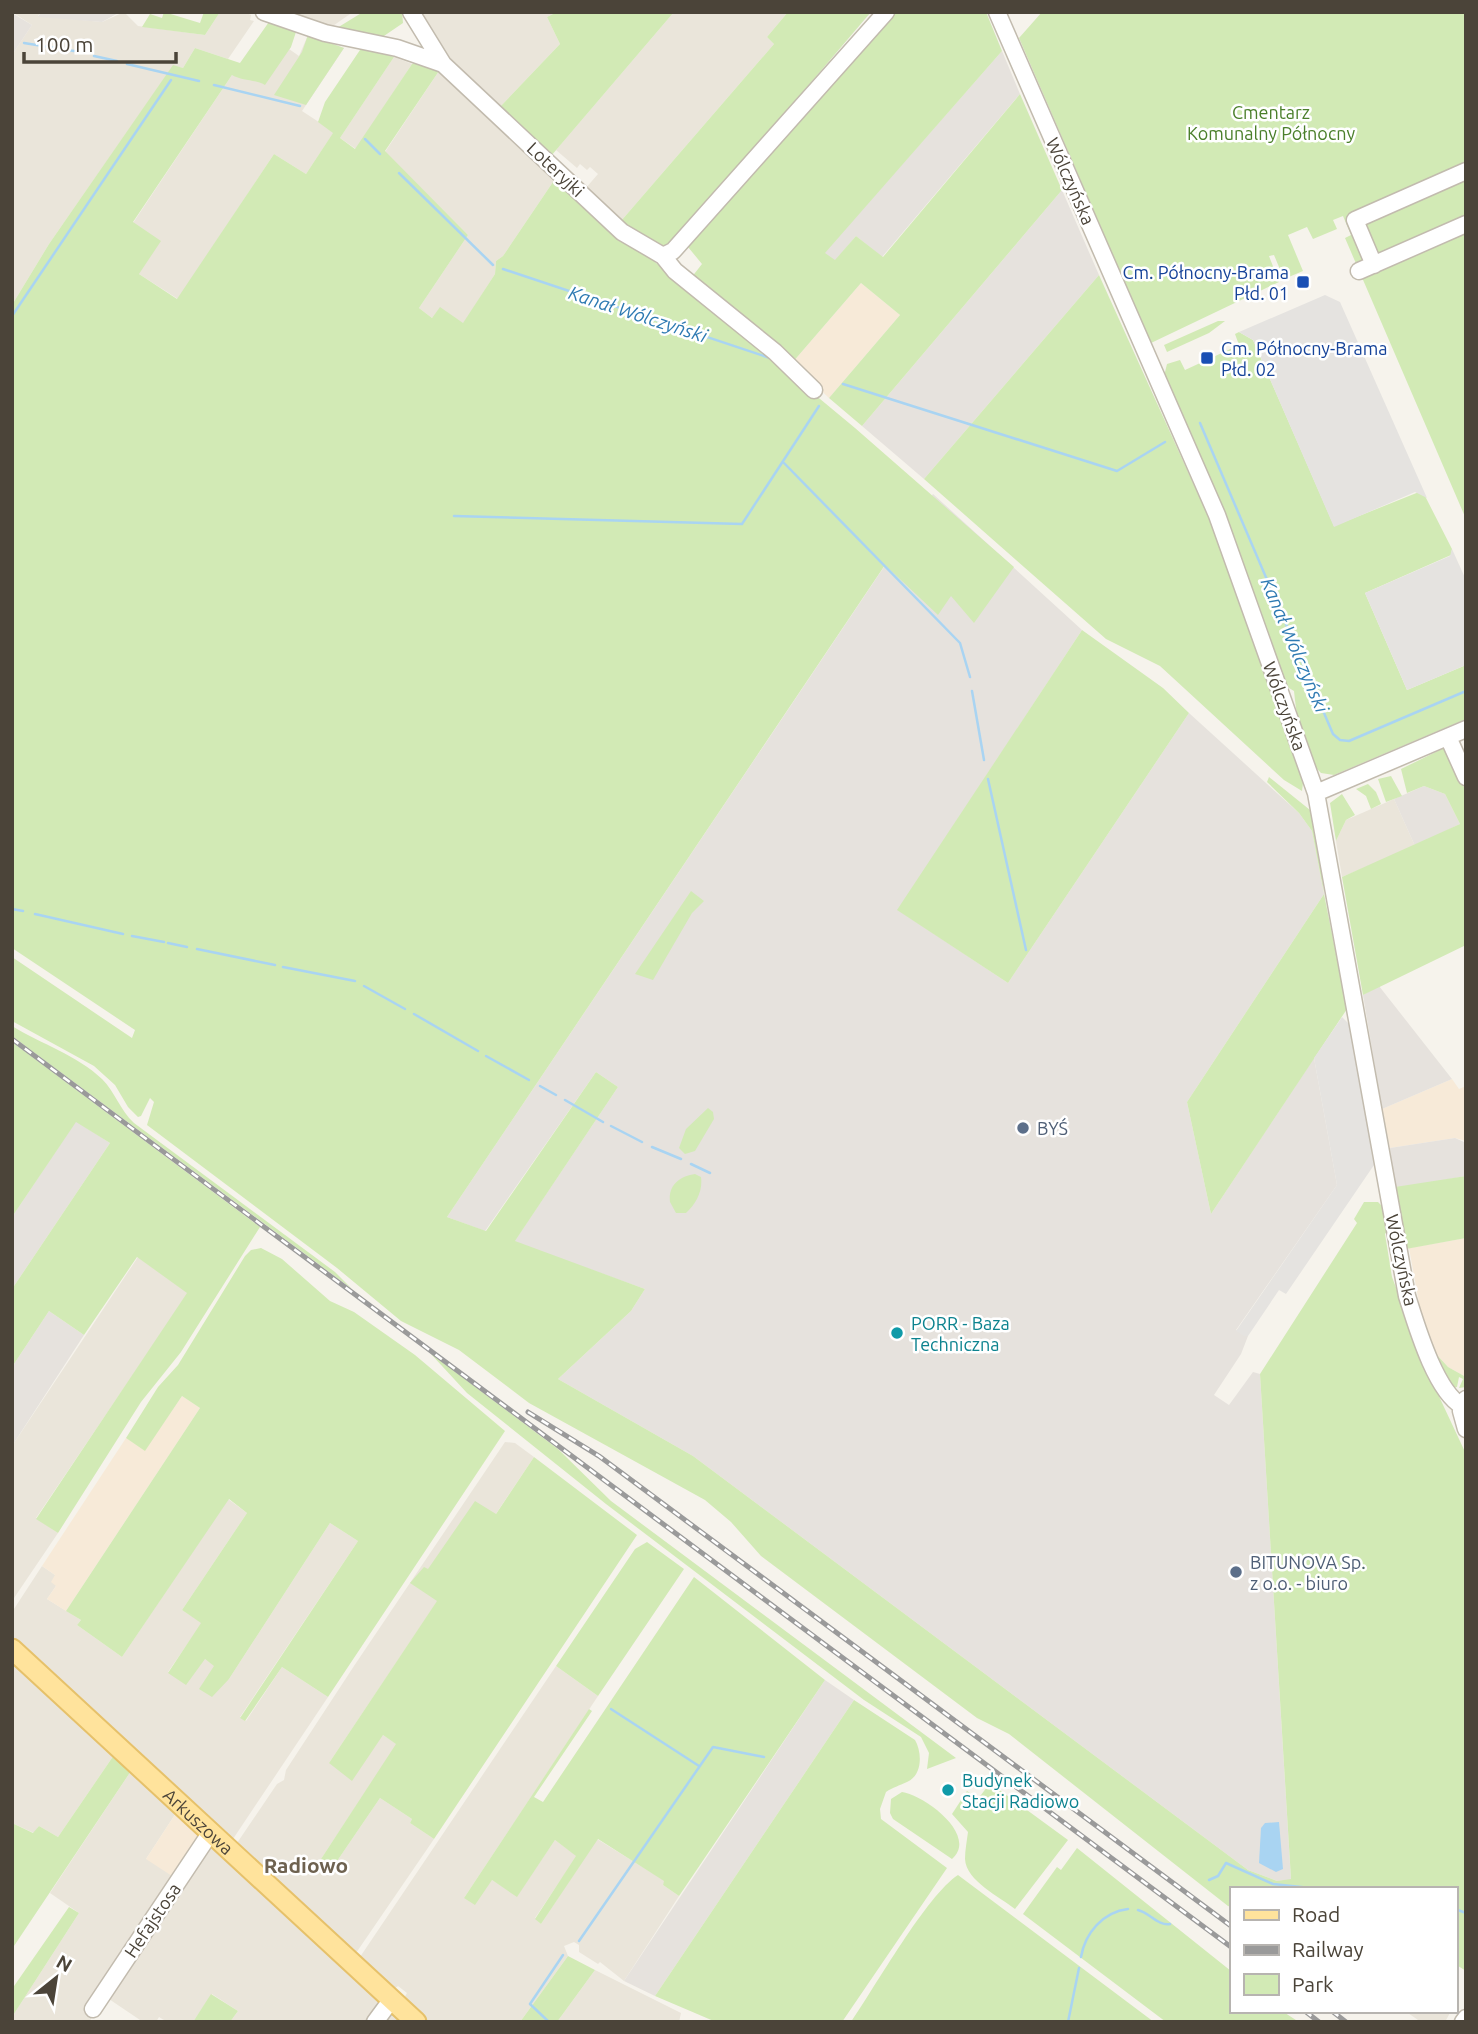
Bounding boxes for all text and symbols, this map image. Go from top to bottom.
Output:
scale bar [24,21,177,65]
text: 100 m [35,32,93,56]
park label: Cmentarz Komunalny Północny [1187,102,1355,143]
street label: Wólczyńska [1043,134,1099,228]
street label: Loteryjki [523,138,589,200]
place label: Cm. Północny-Brama Płd. 01 [1123,262,1289,303]
marker: Cm. Północny-Brama Płd. 01 [1295,274,1311,290]
water label: Kanał Wólczyński [566,281,711,347]
place label: Cm. Północny-Brama Płd. 02 [1221,338,1387,379]
marker: Cm. Północny-Brama Płd. 02 [1199,350,1215,366]
water label: Kanał Wólczyński [1257,574,1334,717]
street label: Wólczyńska [1260,659,1310,753]
place label: BYŚ [1037,1117,1068,1138]
marker: BYŚ [1015,1120,1031,1136]
street label: Wólczyńska [1383,1212,1421,1308]
place label: PORR - Baza Techniczna [911,1313,1010,1354]
marker: PORR - Baza Techniczna [889,1325,905,1341]
place label: BITUNOVA Sp. z o.o. - biuro [1250,1552,1366,1593]
marker: BITUNOVA Sp. z o.o. - biuro [1228,1564,1244,1580]
place label: Budynek Stacji Radiowo [962,1770,1079,1811]
marker: Budynek Stacji Radiowo [940,1782,956,1798]
street label: Arkuszowa [160,1784,238,1858]
district label: Radiowo [264,1853,348,1877]
street label: Hefajstosa [120,1879,184,1961]
legend [1230,1887,1457,2013]
text: Road [1292,1902,1340,1926]
text: Railway [1292,1937,1364,1961]
north arrow [21,1943,91,2013]
text: N [53,1950,76,1976]
text: Park [1292,1972,1334,1996]

